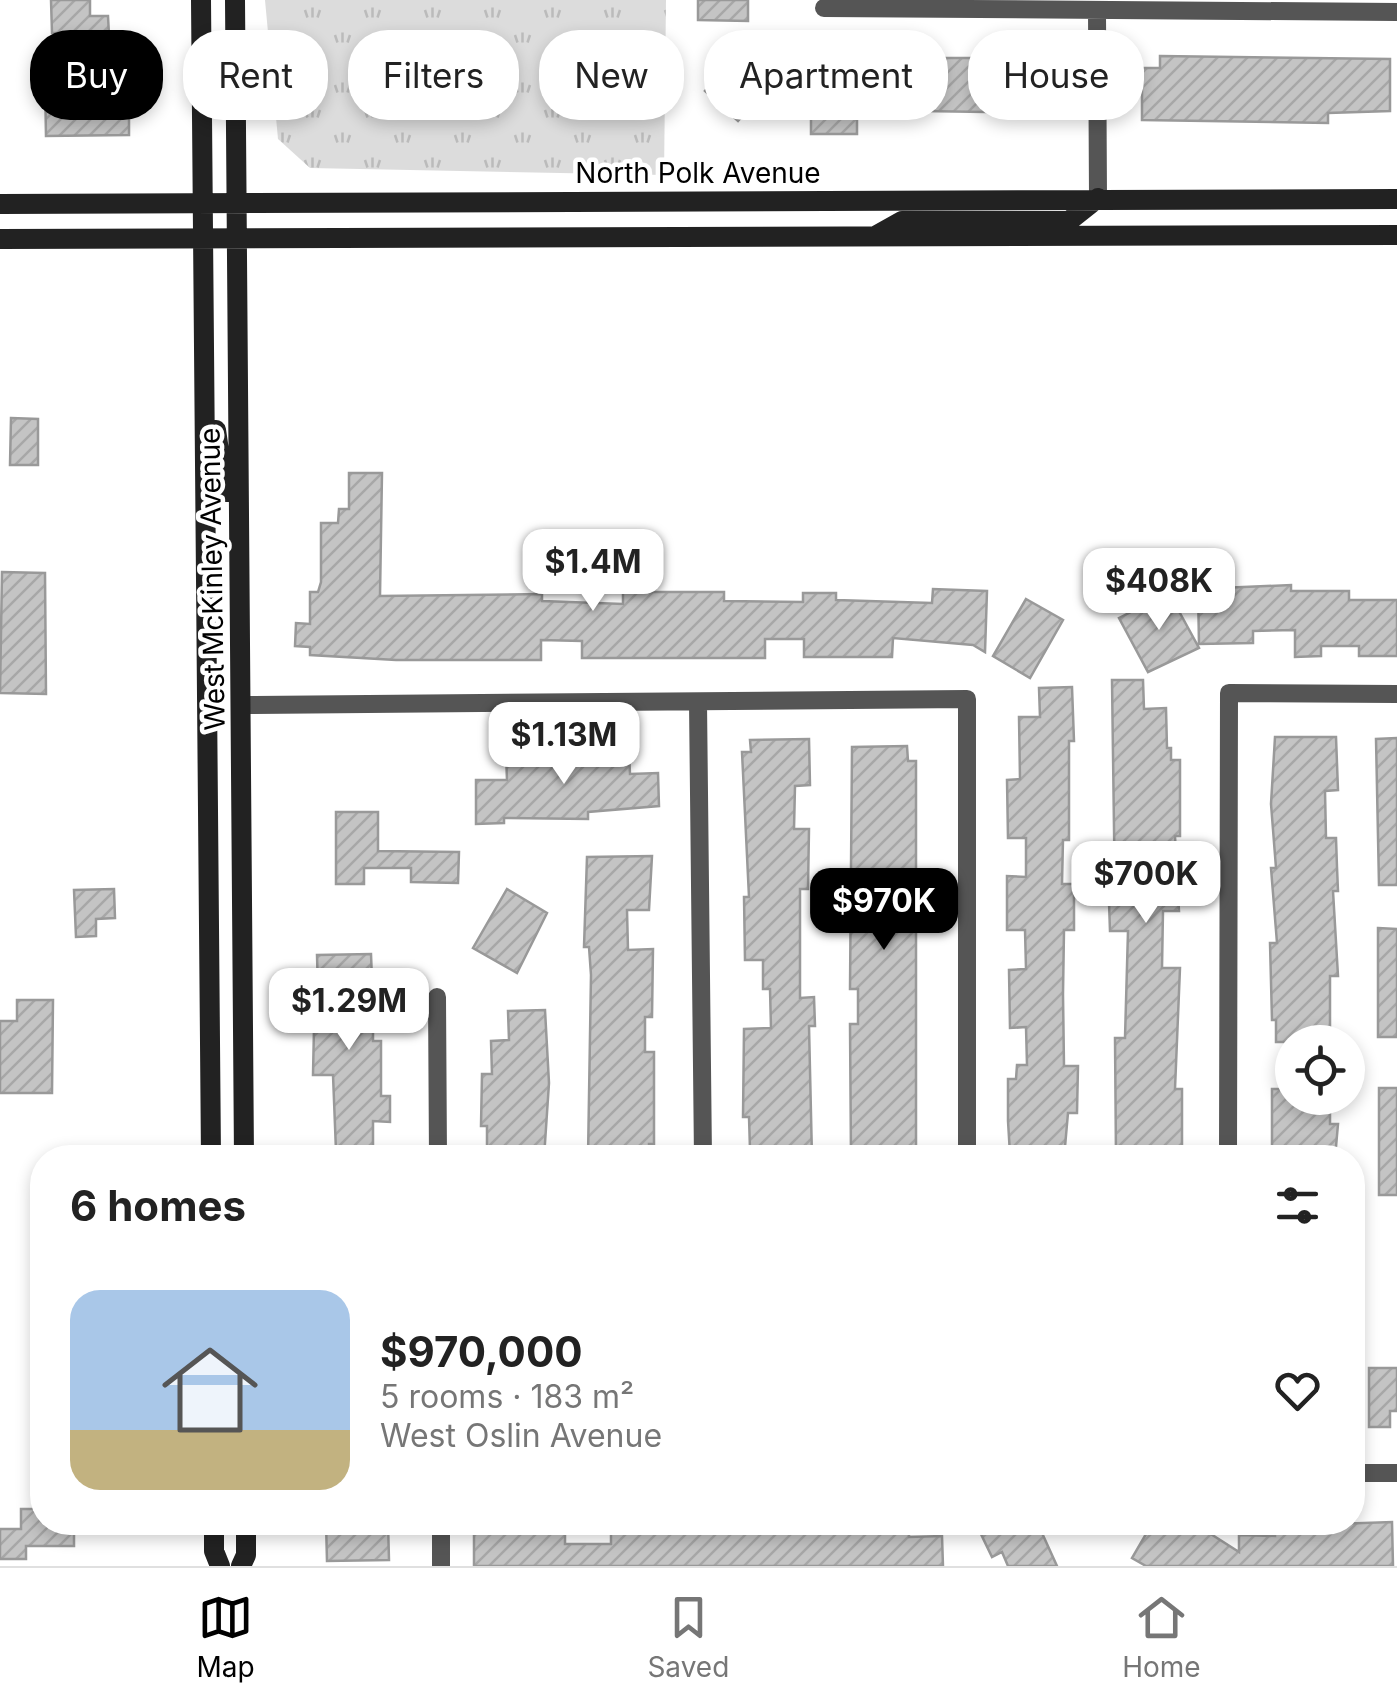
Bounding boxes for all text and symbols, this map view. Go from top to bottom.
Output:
chip: Buy [30,30,163,120]
chip: Rent [183,30,328,120]
chip: Filters [348,30,519,120]
chip: New [539,30,684,120]
chip: Apartment [704,30,948,120]
chip: House [968,30,1144,120]
street label: North Polk Avenue [575,156,821,190]
street label: West McKinley Avenue [192,427,232,731]
pin: $1.4M [523,529,663,614]
text: $1.4M [545,542,641,581]
pin: $408K [1089,548,1229,633]
text: $408K [1105,561,1213,600]
pin: $1.13M [483,702,645,787]
text: $1.13M [511,715,617,754]
pin: $700K [1076,841,1216,926]
text: $700K [1093,854,1199,893]
pin: $970K [814,868,954,953]
text: $970K [832,881,936,920]
pin: $1.29M [268,968,430,1053]
text: $1.29M [291,981,407,1020]
map controls [1275,1025,1365,1115]
button: locate [1275,1025,1365,1115]
icon: filters [1270,1178,1325,1233]
text: 6 homes [70,1180,246,1231]
text: $970,000 [380,1326,583,1377]
icon: home [150,1330,270,1450]
icon: heart [1270,1363,1325,1418]
text: 5 rooms · 183 m² [380,1377,634,1416]
text: West Oslin Avenue [380,1416,662,1455]
tab: Map [196,1590,255,1684]
tab: Saved [647,1590,729,1684]
tab: Home [1122,1590,1201,1684]

